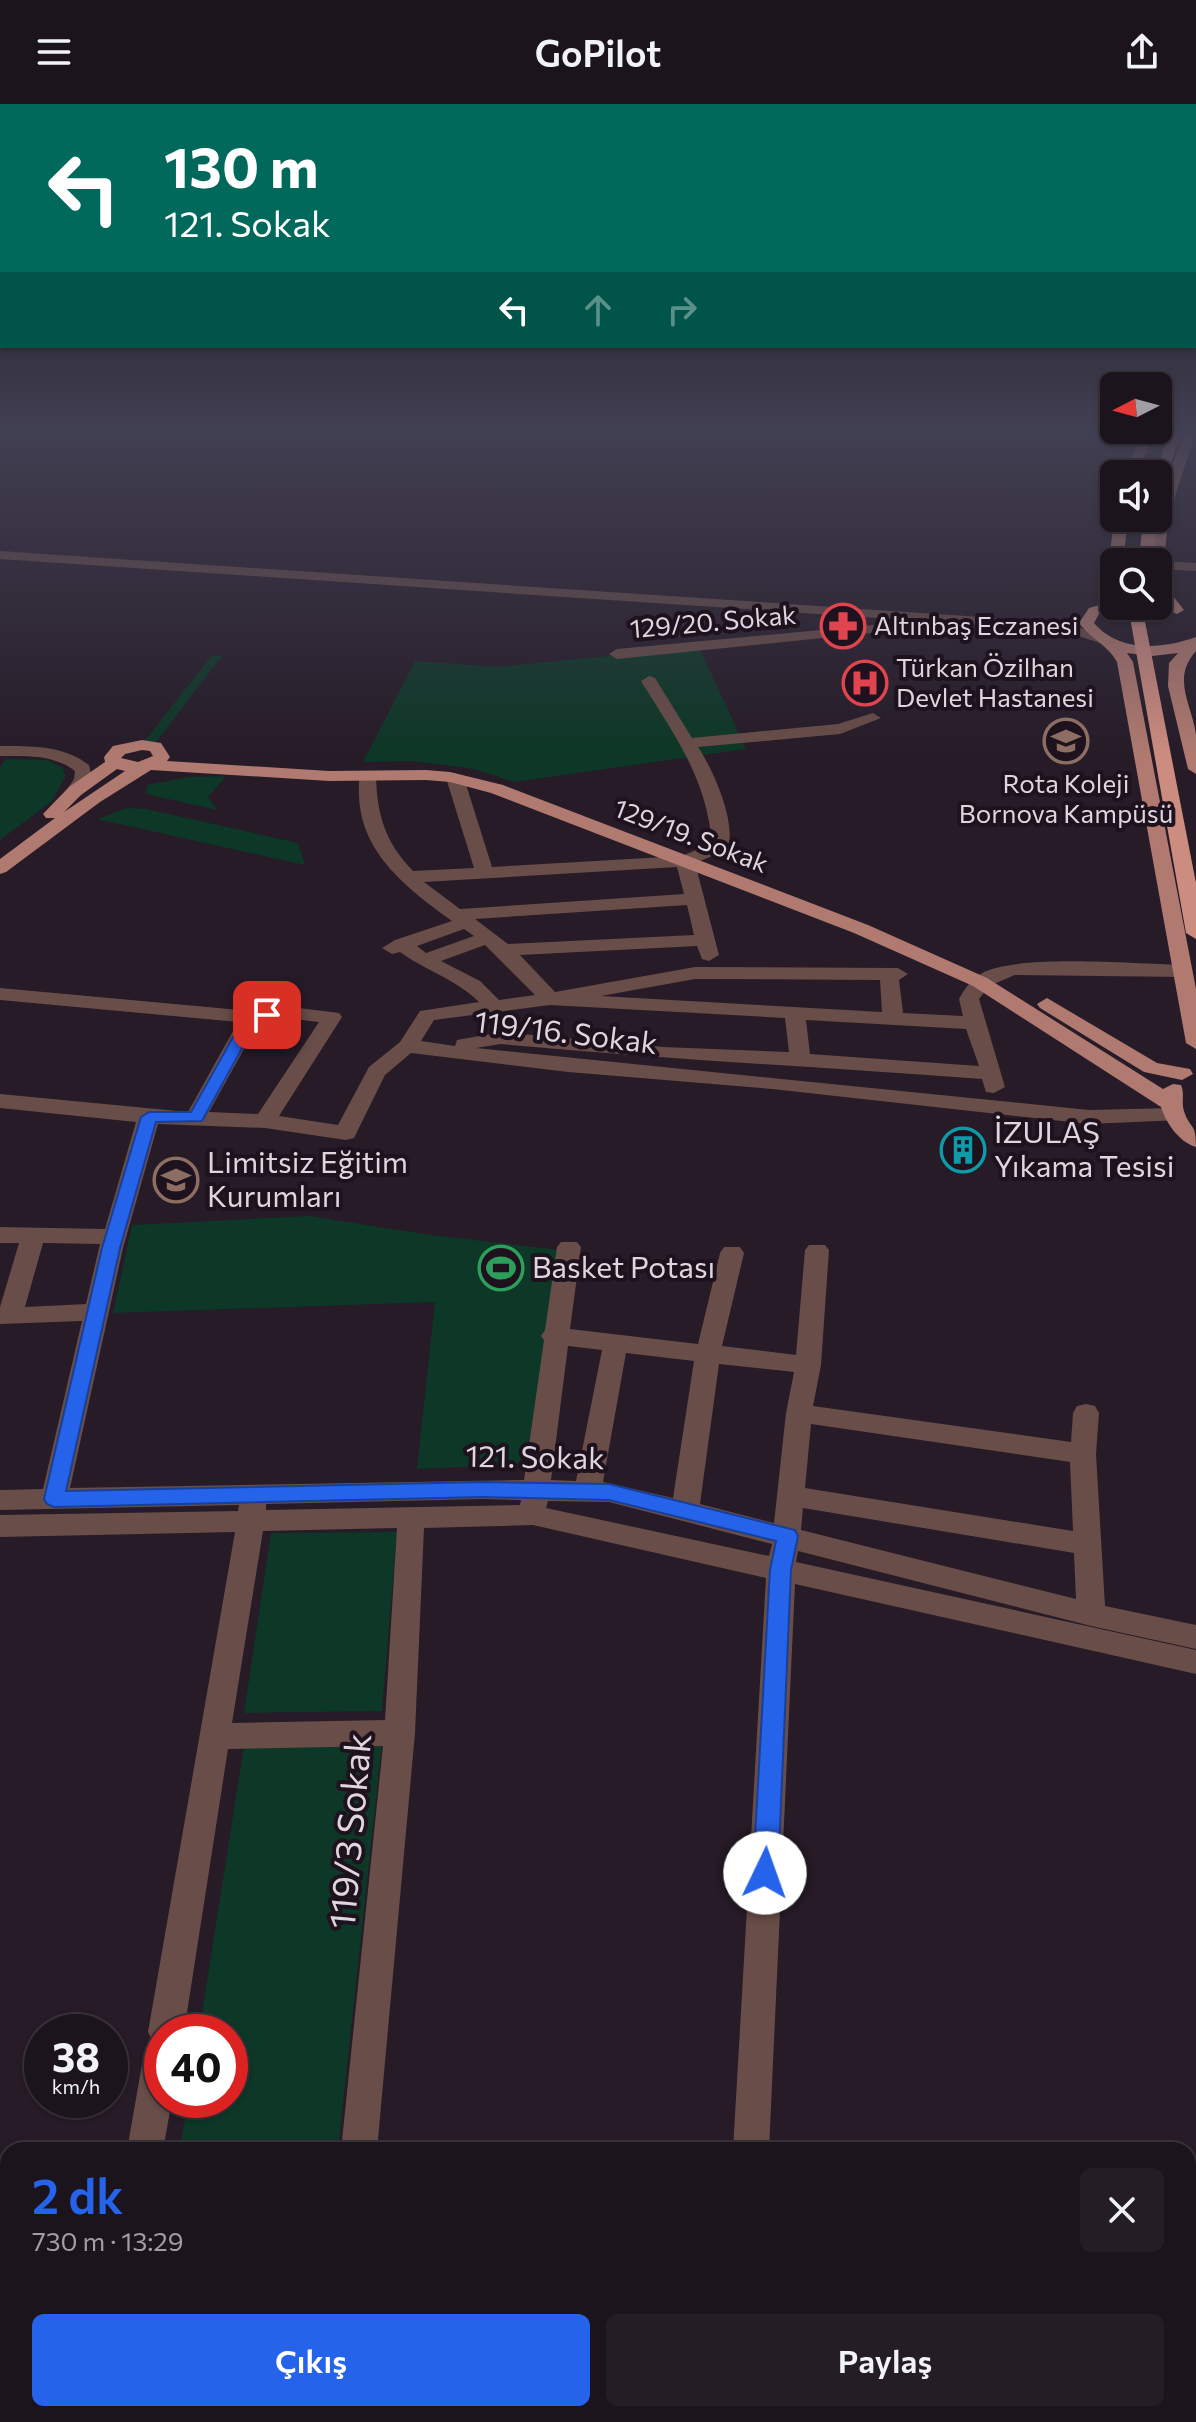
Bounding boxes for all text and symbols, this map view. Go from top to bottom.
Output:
icon: menu [32,30,76,74]
text: GoPilot [535,30,661,74]
icon: share [1120,30,1164,74]
text: 130 m [164,131,319,200]
icon: left [32,136,136,240]
text: 121. Sokak [164,200,331,244]
icon: left [492,288,536,332]
icon: ahead [576,288,620,332]
icon: right [660,288,704,332]
north arrow [1100,372,1172,444]
map controls [1100,372,1172,620]
button: sound [1100,460,1172,532]
button: search [1100,548,1172,620]
street label: 129/20. Sokak [628,598,797,643]
pharmacy icon: Altınbaş Eczanesi [819,602,867,650]
place label: Altınbaş Eczanesi [874,609,1079,640]
place label: Türkan Özilhan Devlet Hastanesi [896,651,1094,712]
hospital icon: Türkan Özilhan Devlet Hastanesi [841,659,889,707]
school or university icon: Rota Koleji Bornova Kampüsü [1042,717,1090,765]
place label: Rota Koleji Bornova Kampüsü [959,767,1173,828]
street label: 129/19. Sokak [610,791,773,878]
pin [233,981,301,1049]
icon: arrive [245,993,289,1037]
street label: 119/16. Sokak [473,1001,660,1060]
place label: İZULAŞ Yıkama Tesisi [994,1112,1174,1183]
building icon: İZULAŞ Yıkama Tesisi [939,1126,987,1174]
place label: Limitsiz Eğitim Kurumları [207,1142,408,1213]
school or university icon: Limitsiz Eğitim Kurumları [152,1156,200,1204]
sports icon: Basket Potası [477,1244,525,1292]
place label: Basket Potası [532,1247,715,1284]
street label: 121. Sokak [465,1436,605,1475]
street label: 119/3 Sokak [318,1731,378,1930]
position arrow [723,1831,807,1915]
speed limit sign: 40 [144,2014,248,2118]
text: 38 [52,2031,100,2080]
text: km/h [52,2074,100,2098]
text: 2 dk [32,2165,123,2224]
button: close [1080,2168,1164,2252]
text: 730 m · 13:29 [32,2225,184,2256]
button: Çıkış [32,2314,590,2406]
button: Paylaş [606,2314,1164,2406]

